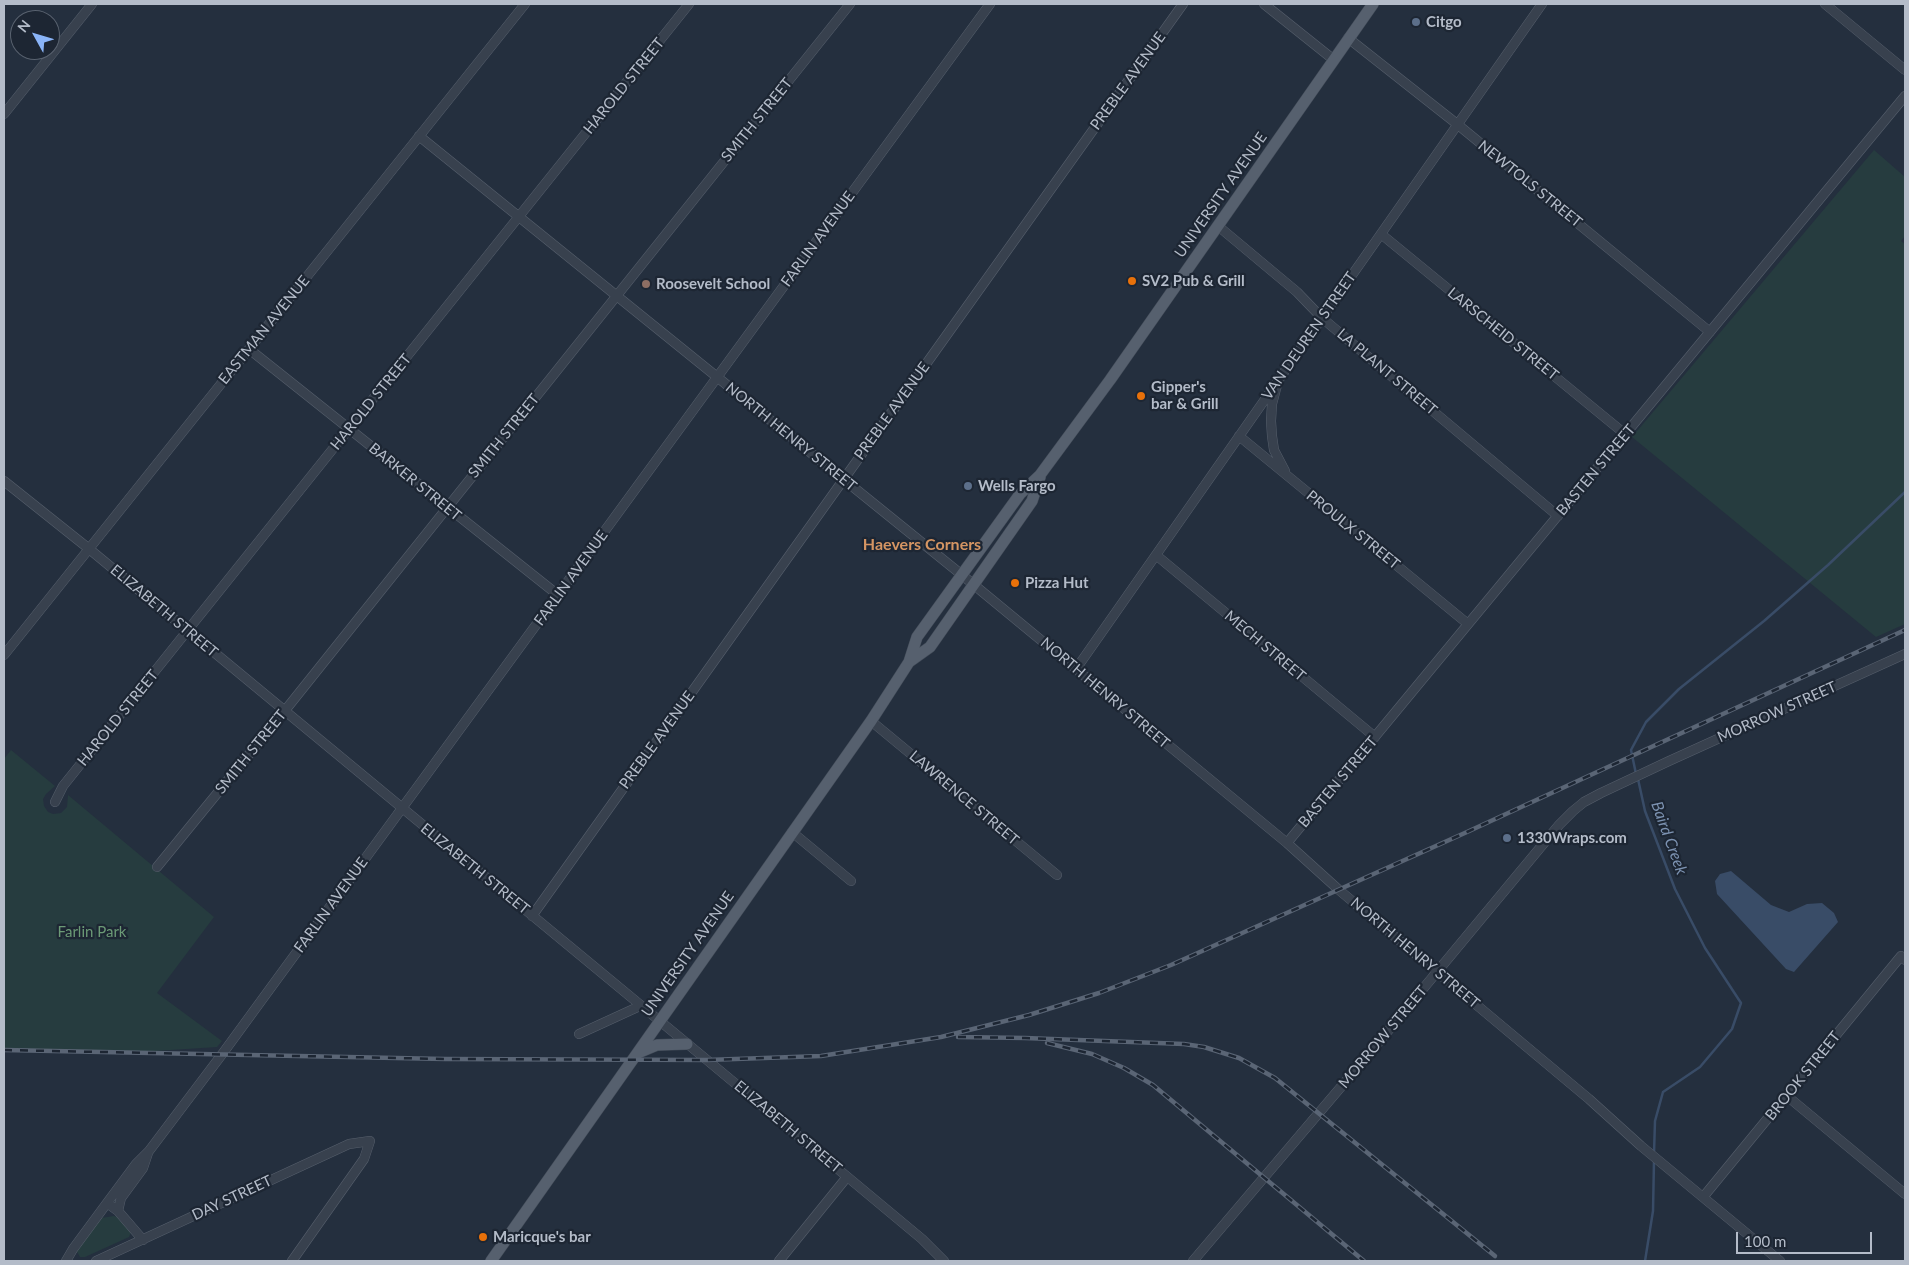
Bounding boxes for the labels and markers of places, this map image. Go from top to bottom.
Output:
place label: Citgo [1426,13,1462,31]
marker: Citgo [1410,16,1422,28]
place label: SV2 Pub & Grill [1142,272,1245,290]
place label: Roosevelt School [656,275,770,293]
marker: SV2 Pub & Grill [1126,275,1138,287]
marker: Roosevelt School [640,278,652,290]
place label: Gipper's bar & Grill [1151,378,1218,413]
marker: Gipper's bar & Grill [1135,390,1147,402]
place label: Wells Fargo [978,477,1056,495]
marker: Wells Fargo [962,480,974,492]
place label: Pizza Hut [1025,574,1089,592]
marker: Pizza Hut [1009,577,1021,589]
place label: 1330Wraps.com [1517,829,1627,847]
marker: 1330Wraps.com [1501,832,1513,844]
place label: Maricque's bar [493,1228,591,1246]
marker: Maricque's bar [477,1231,489,1243]

